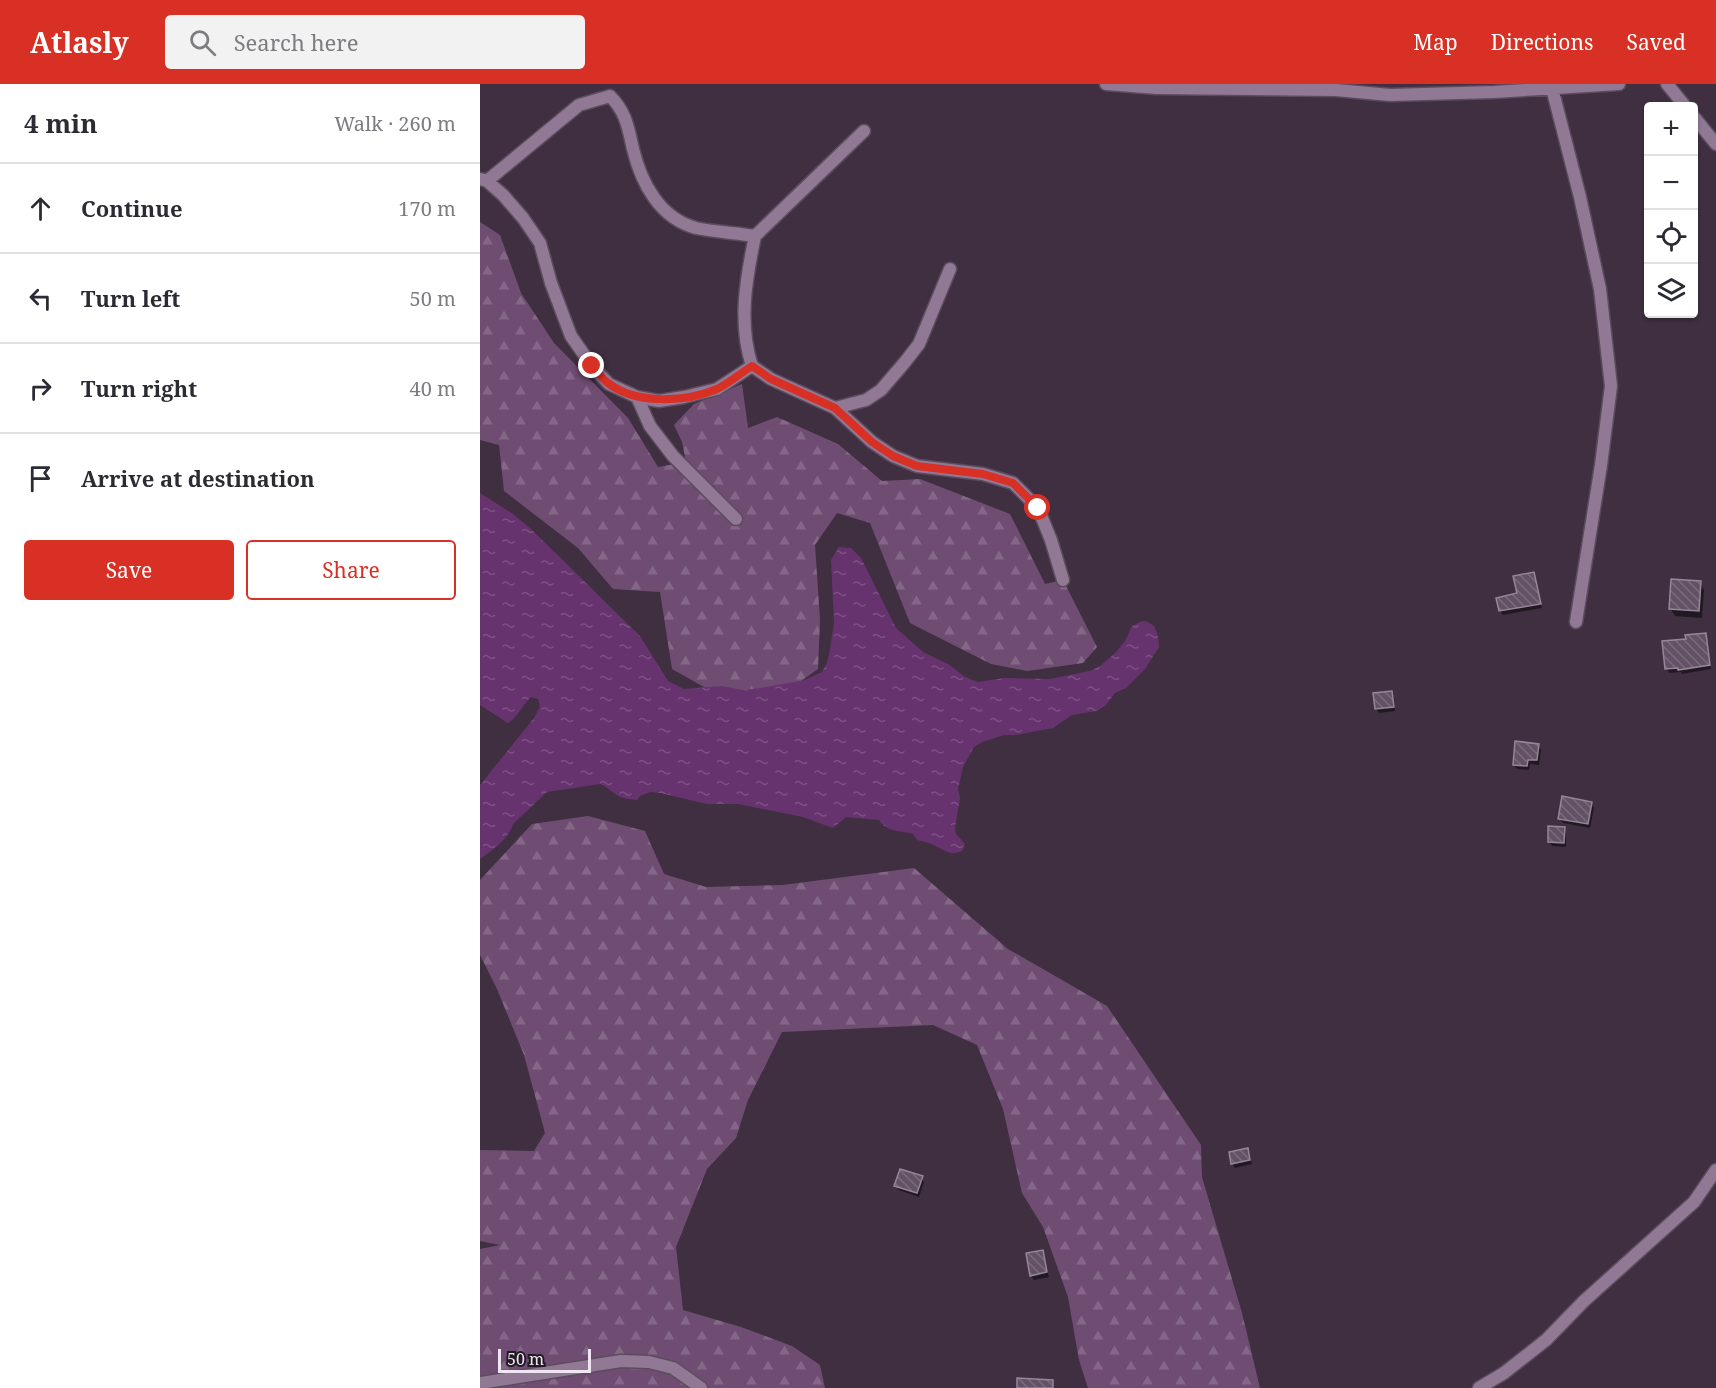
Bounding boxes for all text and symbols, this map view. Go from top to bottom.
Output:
search box [165,15,585,69]
text: Atlasly [30,23,129,61]
icon: search [186,26,219,59]
text: Search here [234,27,359,57]
text: Map [1413,28,1458,56]
text: Directions [1491,28,1593,56]
text: Saved [1626,28,1686,56]
map controls [1644,102,1698,318]
button: + [1644,102,1698,156]
text: 4 min [24,105,98,141]
text: Walk · 260 m [334,110,456,137]
button: − [1644,156,1698,210]
icon: ahead [24,192,57,225]
text: Continue [81,193,183,223]
text: 170 m [398,195,456,222]
button: locate [1644,210,1698,264]
button: layers [1644,264,1698,318]
icon: left [24,282,57,315]
text: Turn left [81,283,180,313]
text: 50 m [410,285,456,312]
route end [578,352,604,378]
icon: right [24,372,57,405]
text: Turn right [81,373,197,403]
text: 40 m [410,375,456,402]
icon: arrive [24,462,57,495]
text: Arrive at destination [81,463,315,493]
route start [1024,494,1050,520]
button: Save [24,540,234,600]
button: Share [246,540,456,600]
scale bar [498,1346,591,1374]
text: 50 m [507,1348,544,1370]

